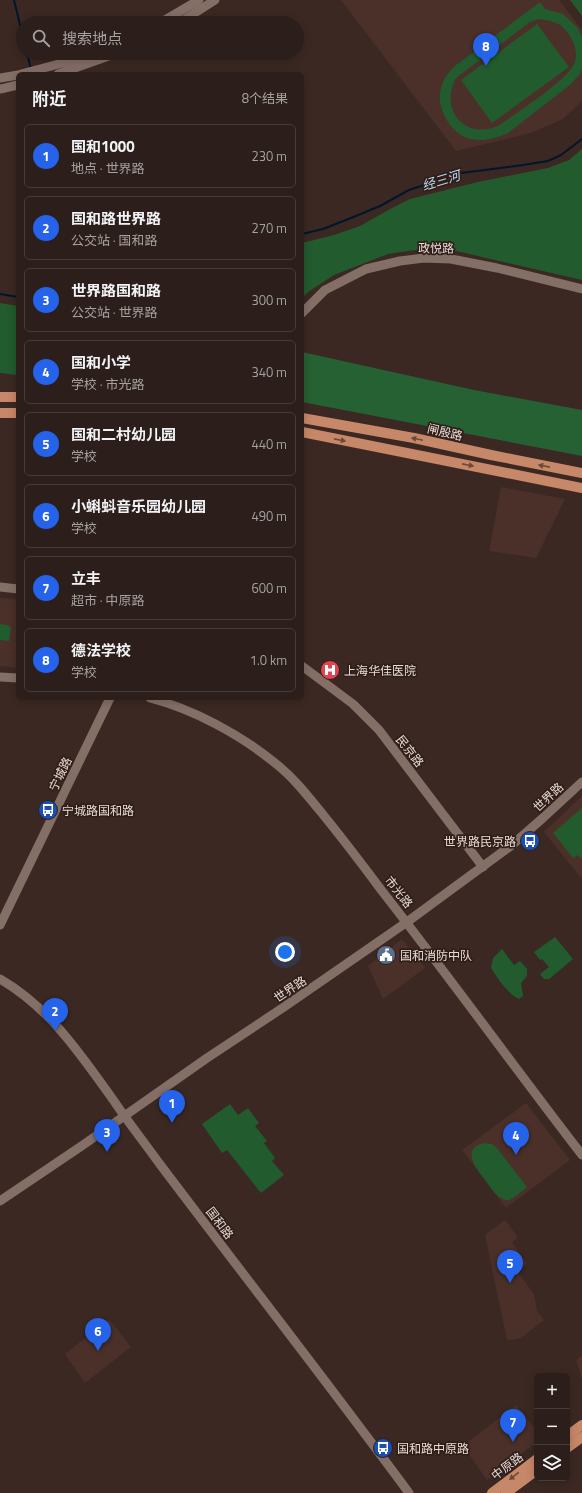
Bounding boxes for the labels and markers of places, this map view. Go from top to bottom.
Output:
pin: 8 [473,33,499,66]
hospital icon: 上海华佳医院 [319,659,341,681]
place label: 上海华佳医院 [344,661,416,680]
bus stop icon: 宁城路国和路 [37,799,59,821]
place label: 宁城路国和路 [62,801,134,820]
bus stop icon: 世界路民京路 [519,830,541,852]
place label: 世界路民京路 [444,832,516,851]
public building icon: 国和消防中队 [375,944,397,966]
place label: 国和消防中队 [400,946,472,965]
pin: 2 [42,998,68,1031]
pin: 1 [159,1090,185,1123]
pin: 3 [94,1119,120,1152]
pin: 4 [503,1122,529,1155]
pin: 5 [497,1250,523,1283]
pin: 6 [85,1318,111,1351]
pin: 7 [500,1409,526,1442]
bus stop icon: 国和路中原路 [372,1437,394,1459]
place label: 国和路中原路 [397,1439,469,1458]

